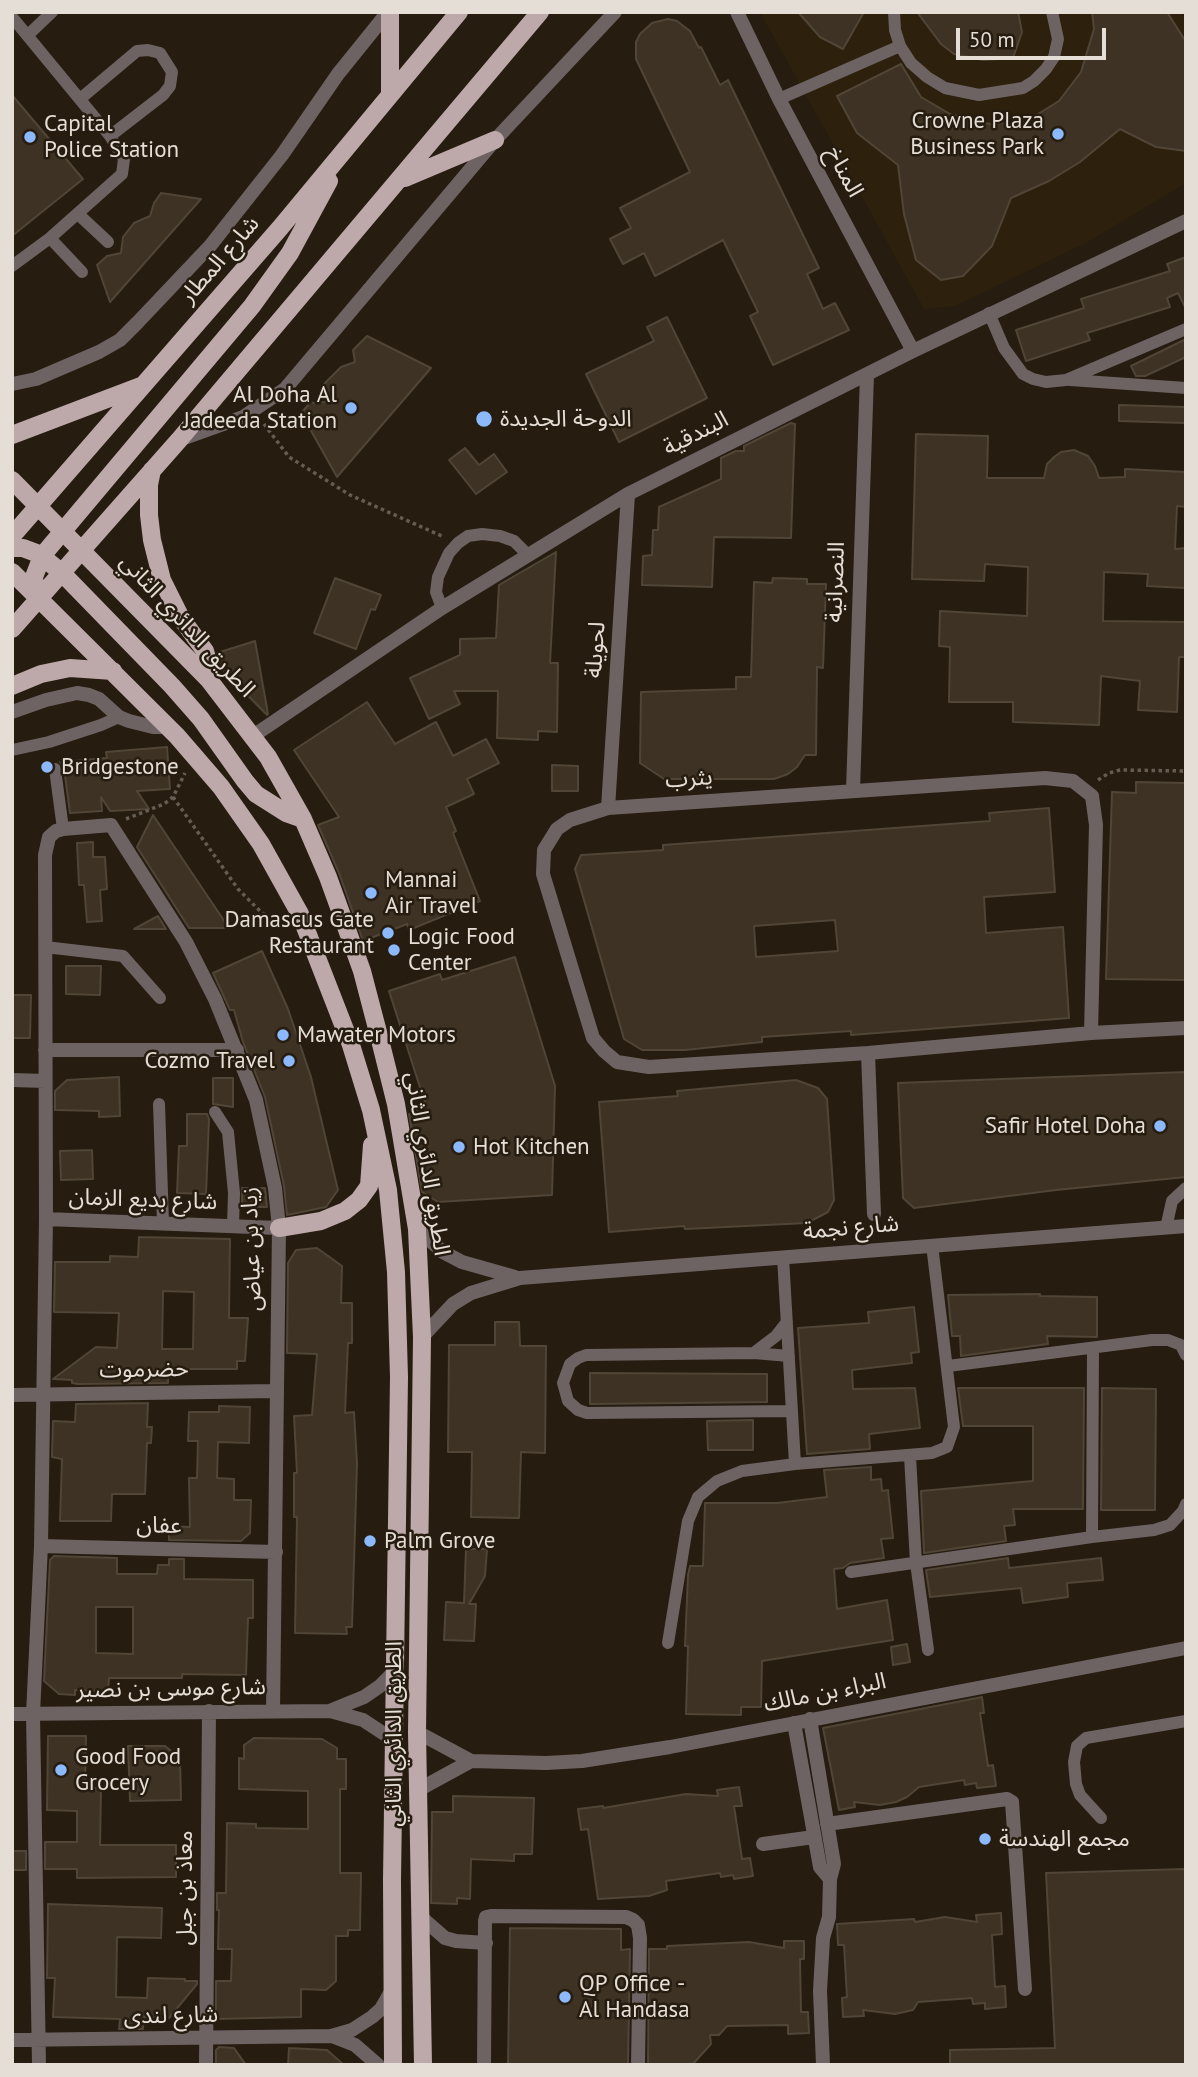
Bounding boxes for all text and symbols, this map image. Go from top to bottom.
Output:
scale bar [960,14,1110,58]
text: 50 m [969,26,1015,53]
place label: Crowne Plaza Business Park [910,107,1044,161]
place label: Capital Police Station [44,110,179,164]
marker: Crowne Plaza Business Park [1050,126,1066,142]
marker: Capital Police Station [22,129,38,145]
street label: المناخ [819,142,869,202]
street label: شارع المطار [174,211,266,309]
place label: Al Doha Al Jadeeda Station [183,381,337,435]
marker: Al Doha Al Jadeeda Station [343,400,359,416]
place label: الدوحة الجديدة [500,405,632,433]
street label: البندقية [659,406,733,462]
marker: الدوحة الجديدة [474,409,494,429]
street label: النصرانية [821,541,851,623]
street label: الطريق الدائري الثاني [114,549,260,703]
street label: لحويلة [580,621,612,679]
place label: Bridgestone [61,753,179,781]
marker: Bridgestone [39,759,55,775]
street label: يثرب [664,764,714,794]
place label: Mannai Air Travel [385,866,477,920]
marker: Mannai Air Travel [363,885,379,901]
place label: Damascus Gate Restaurant [224,906,374,960]
place label: Logic Food Center [408,923,515,977]
marker: Damascus Gate Restaurant [380,925,396,941]
marker: Logic Food Center [386,942,402,958]
place label: Mawater Motors [297,1021,456,1049]
marker: Mawater Motors [275,1027,291,1043]
place label: Cozmo Travel [144,1047,275,1075]
marker: Cozmo Travel [281,1053,297,1069]
street label: الطريق الدائري الثاني [399,1070,455,1258]
place label: Safir Hotel Doha [985,1112,1146,1140]
marker: Safir Hotel Doha [1152,1118,1168,1134]
place label: Hot Kitchen [473,1133,590,1161]
marker: Hot Kitchen [451,1139,467,1155]
street label: شارع بديع الزمان [68,1184,218,1216]
street label: زياد بن عياض [236,1186,268,1312]
street label: شارع نجمة [802,1210,900,1246]
street label: حضرموت [99,1355,189,1385]
street label: عفان [136,1512,182,1540]
place label: Palm Grove [384,1527,495,1555]
marker: Palm Grove [362,1533,378,1549]
street label: الطريق الدائري الثاني [380,1641,408,1827]
street label: البراء بن مالك [761,1668,889,1718]
street label: شارع موسى بن نصير [76,1674,266,1704]
place label: Good Food Grocery [75,1743,181,1797]
marker: Good Food Grocery [53,1762,69,1778]
place label: مجمع الهندسة [999,1825,1130,1853]
street label: معاذ بن جبل [171,1830,199,1946]
marker: مجمع الهندسة [977,1831,993,1847]
place label: QP Office - Al Handasa [579,1970,690,2024]
marker: QP Office - Al Handasa [557,1989,573,2005]
street label: شارع لندى [123,2001,219,2031]

